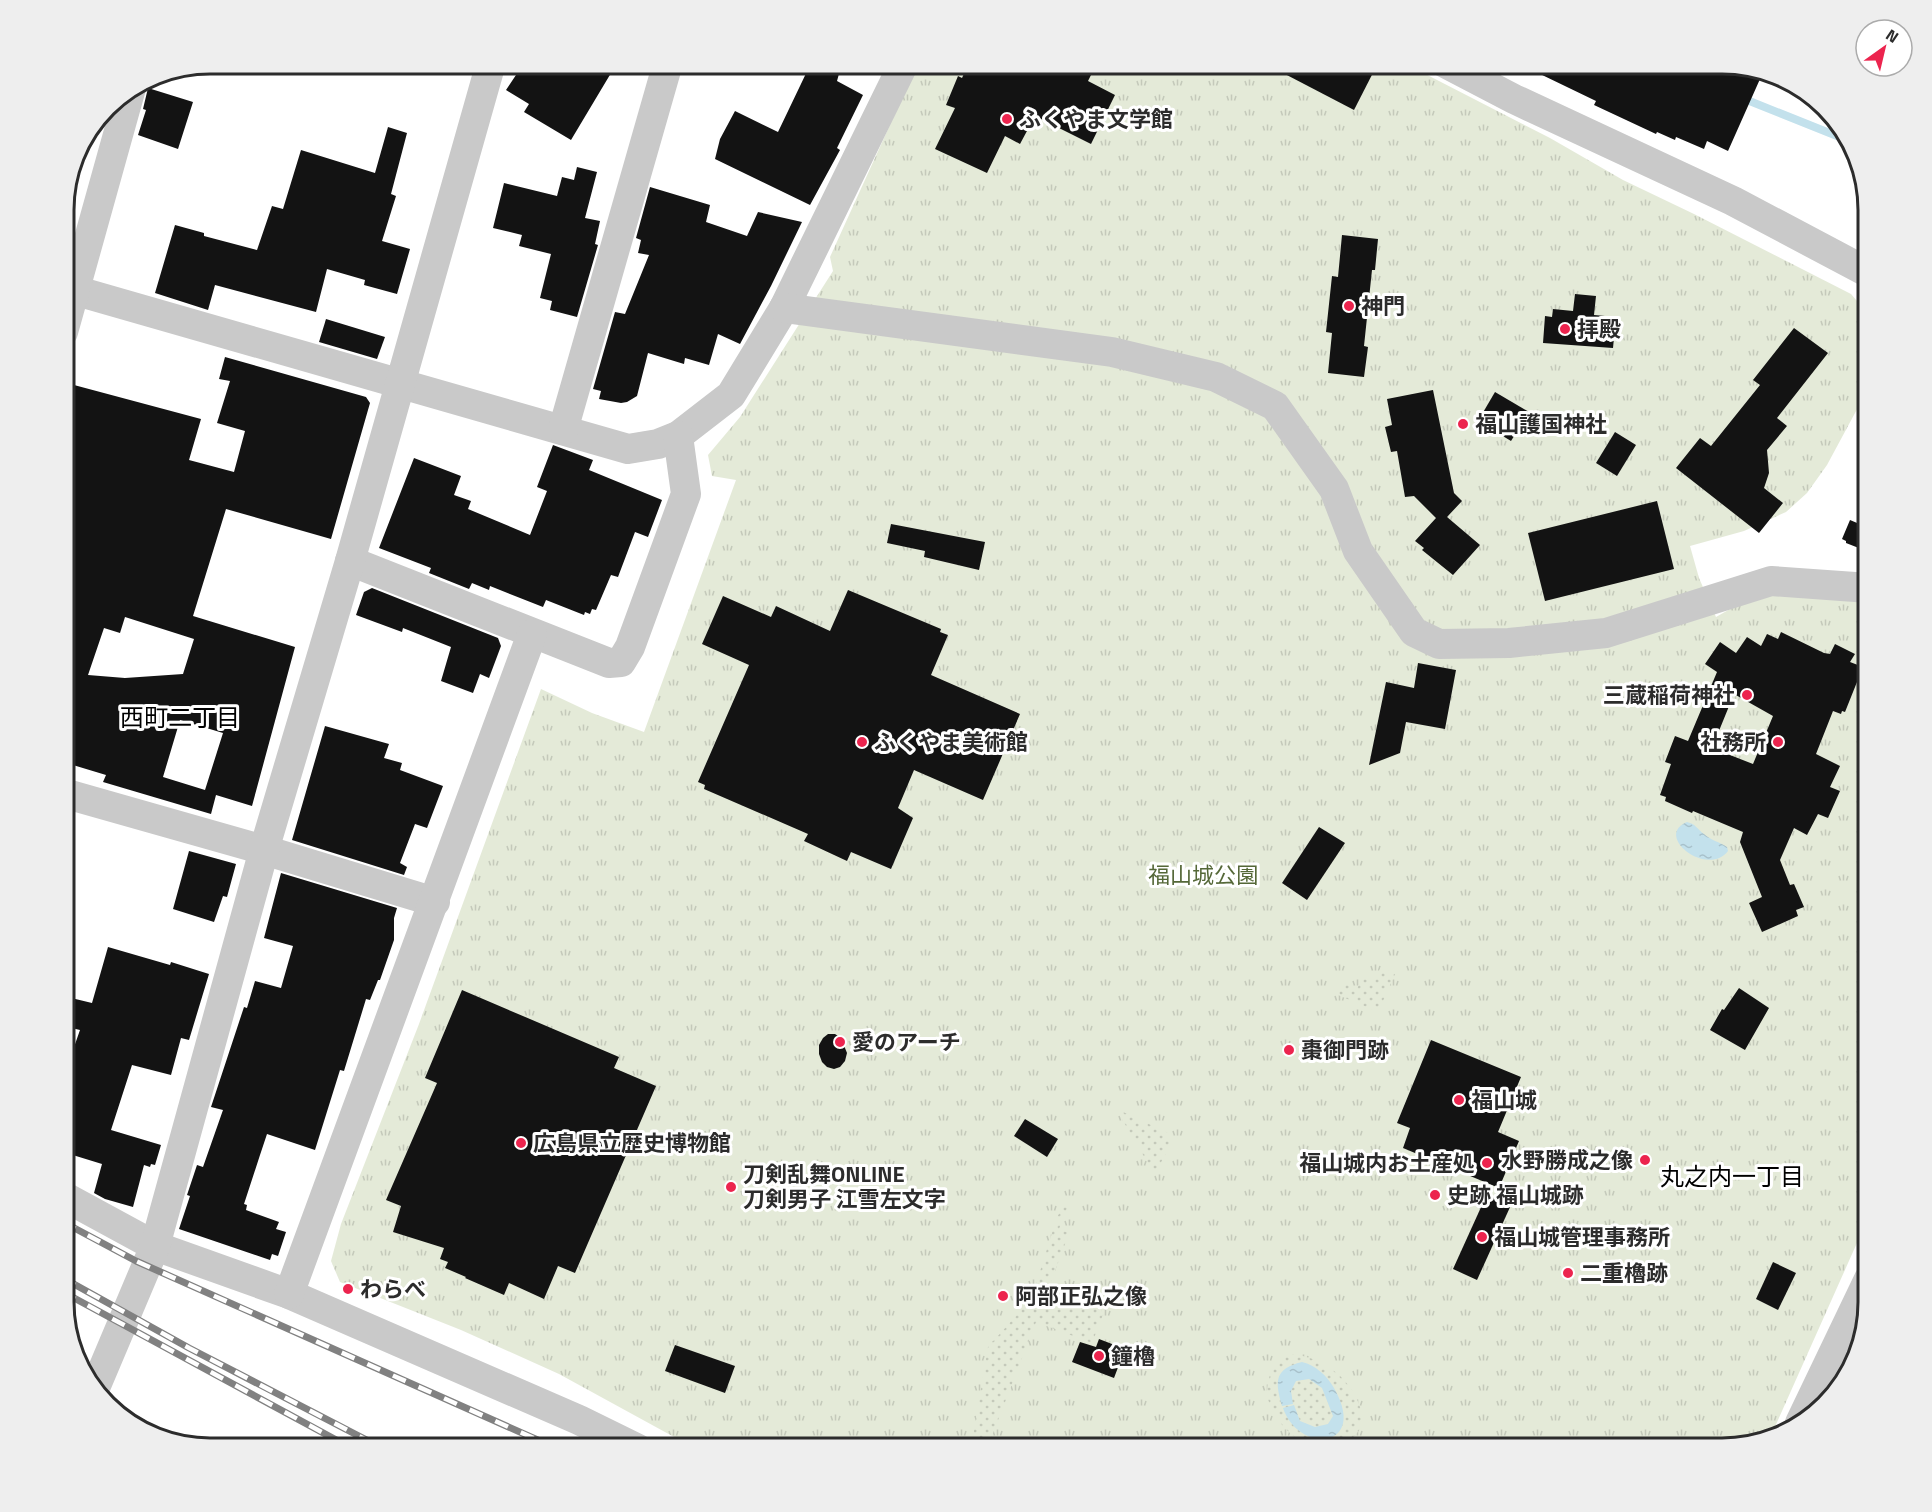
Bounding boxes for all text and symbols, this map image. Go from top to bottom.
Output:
north arrow [1854,18,1914,78]
text: N [1881,23,1904,49]
place label: ふくやま文学館 [1019,102,1173,136]
marker: ふくやま文学館 [1000,112,1014,126]
place label: 神門 [1361,289,1405,323]
marker: 神門 [1342,299,1356,313]
place label: 拝殿 [1577,312,1621,346]
marker: 拝殿 [1558,322,1572,336]
place label: 福山護国神社 [1475,407,1607,441]
marker: 福山護国神社 [1456,417,1470,431]
place label: 三蔵稲荷神社 [1603,678,1735,712]
marker: 三蔵稲荷神社 [1740,688,1754,702]
district label: 西町二丁目 [120,699,240,735]
place label: ふくやま美術館 [874,725,1028,759]
place label: 社務所 [1700,725,1766,759]
marker: ふくやま美術館 [855,735,869,749]
marker: 社務所 [1771,735,1785,749]
park label: 福山城公園 [1148,858,1258,892]
place label: 愛のアーチ [852,1025,961,1059]
place label: 棗御門跡 [1301,1033,1389,1067]
marker: 愛のアーチ [833,1035,847,1049]
marker: 棗御門跡 [1282,1043,1296,1057]
place label: 福山城 [1471,1083,1537,1117]
marker: 福山城 [1452,1093,1466,1107]
place label: 広島県立歴史博物館 [533,1126,731,1160]
marker: 広島県立歴史博物館 [514,1136,528,1150]
place label: 水野勝成之像 [1501,1143,1633,1177]
place label: 福山城内お土産処 [1299,1146,1475,1180]
marker: 水野勝成之像 [1638,1153,1652,1167]
marker: 福山城内お土産処 [1480,1156,1494,1170]
place label: 刀剣乱舞ONLINE 刀剣男子 江雪左文字 [743,1157,946,1216]
district label: 丸之内一丁目 [1660,1158,1804,1194]
place label: 史跡 福山城跡 [1447,1178,1584,1212]
marker: 刀剣乱舞ONLINE 刀剣男子 江雪左文字 [724,1180,738,1194]
marker: 史跡 福山城跡 [1428,1188,1442,1202]
place label: 福山城管理事務所 [1494,1220,1670,1254]
marker: 福山城管理事務所 [1475,1230,1489,1244]
place label: 二重櫓跡 [1580,1256,1668,1290]
marker: 二重櫓跡 [1561,1266,1575,1280]
place label: わらべ [360,1272,426,1306]
place label: 阿部正弘之像 [1015,1279,1147,1313]
marker: わらべ [341,1282,355,1296]
marker: 阿部正弘之像 [996,1289,1010,1303]
place label: 鐘櫓 [1111,1339,1155,1373]
marker: 鐘櫓 [1092,1349,1106,1363]

